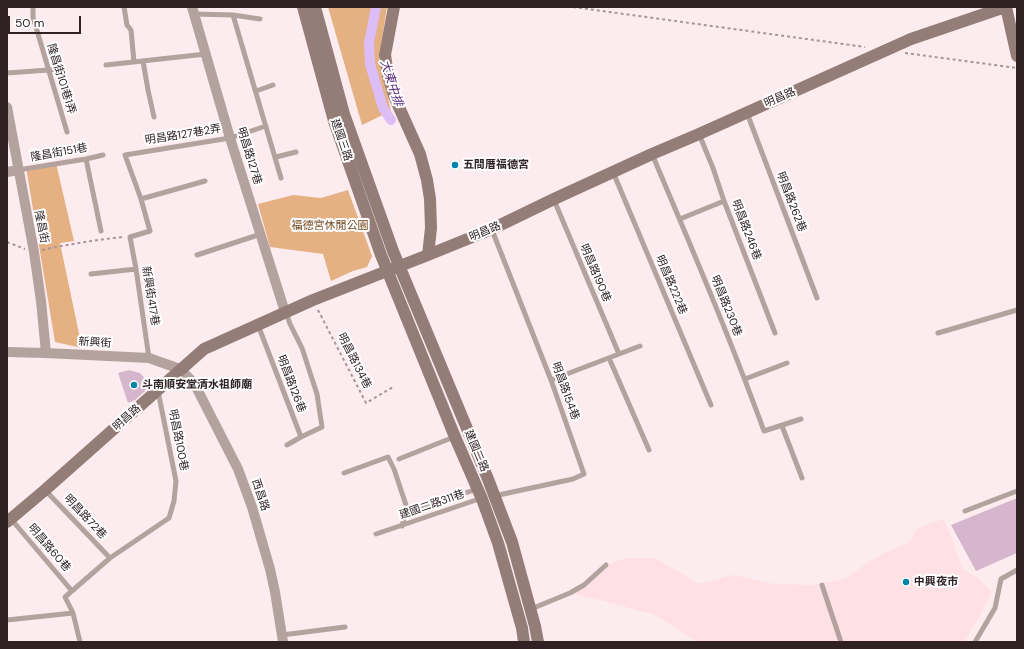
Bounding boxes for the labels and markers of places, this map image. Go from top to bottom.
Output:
place label: 五間厝福德宮 [463,158,529,172]
marker: 五間厝福德宮 [450,160,460,170]
place label: 斗南順安堂清水祖師廟 [142,378,252,392]
marker: 斗南順安堂清水祖師廟 [129,380,139,390]
place label: 中興夜市 [914,575,958,589]
marker: 中興夜市 [901,577,911,587]

